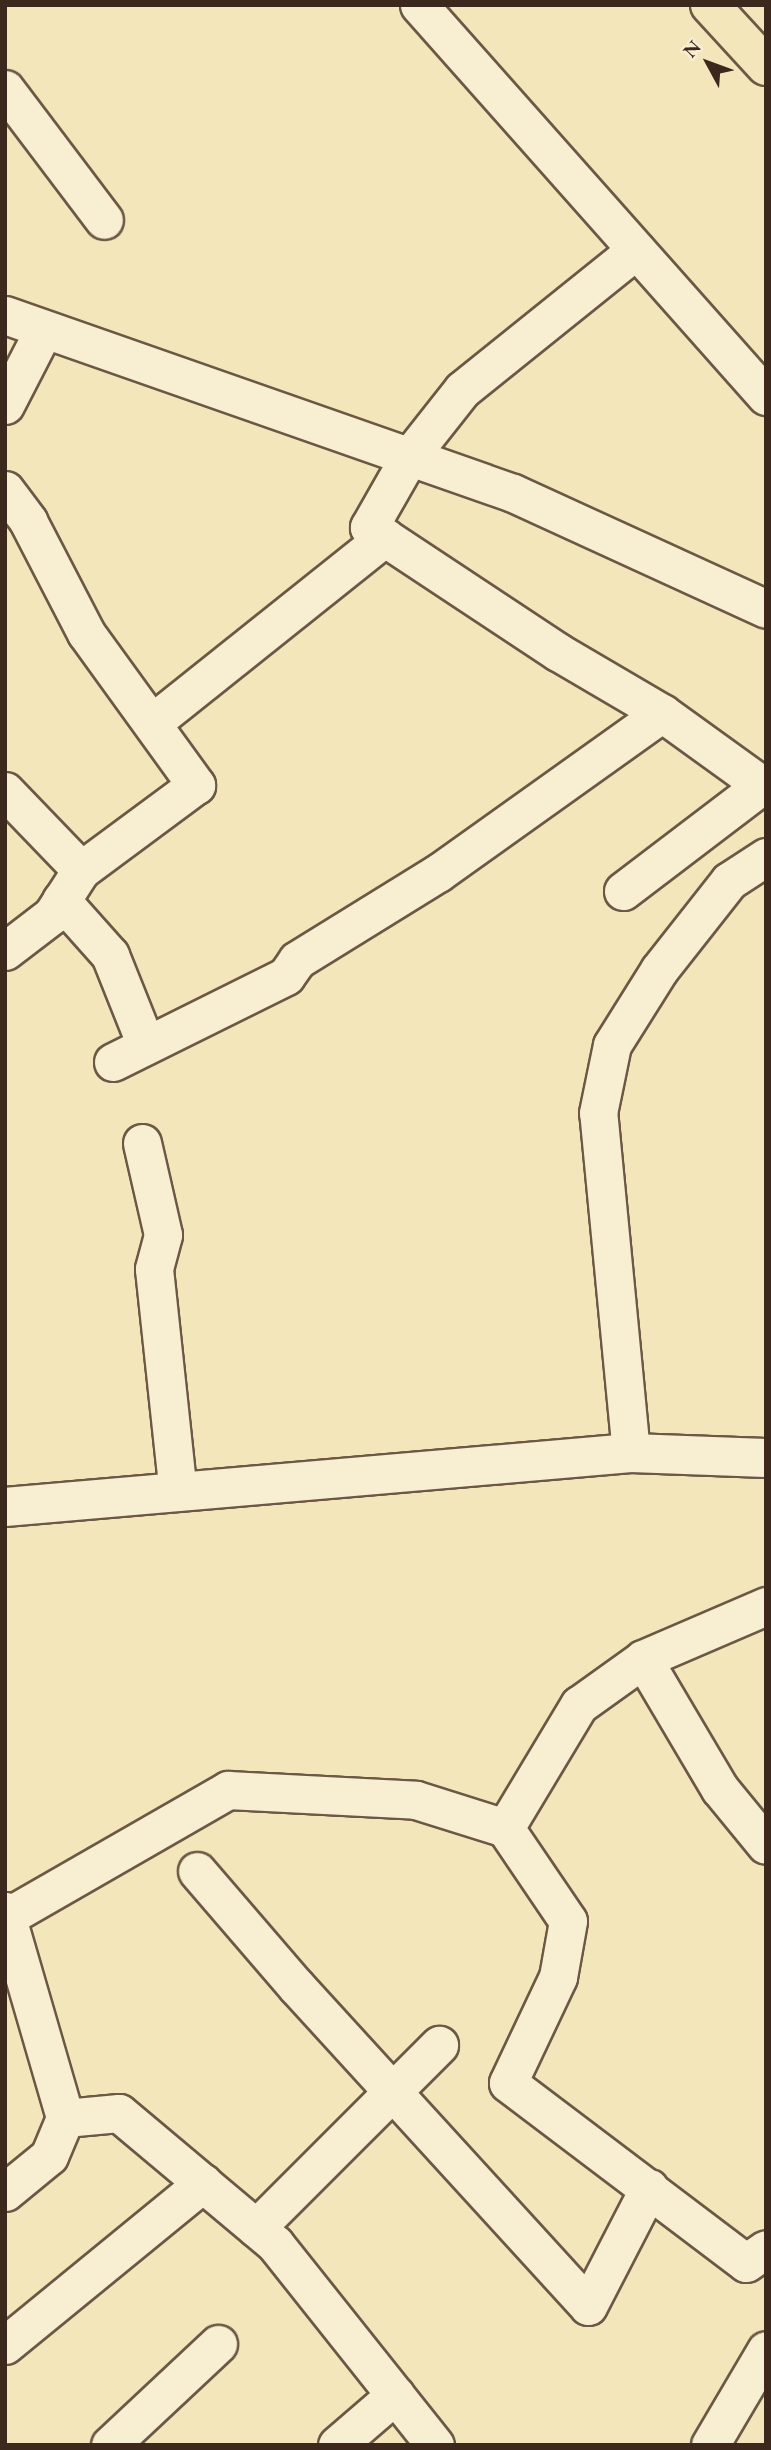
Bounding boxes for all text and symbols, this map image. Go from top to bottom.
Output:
north arrow [673,28,743,98]
text: N [677,35,706,63]

